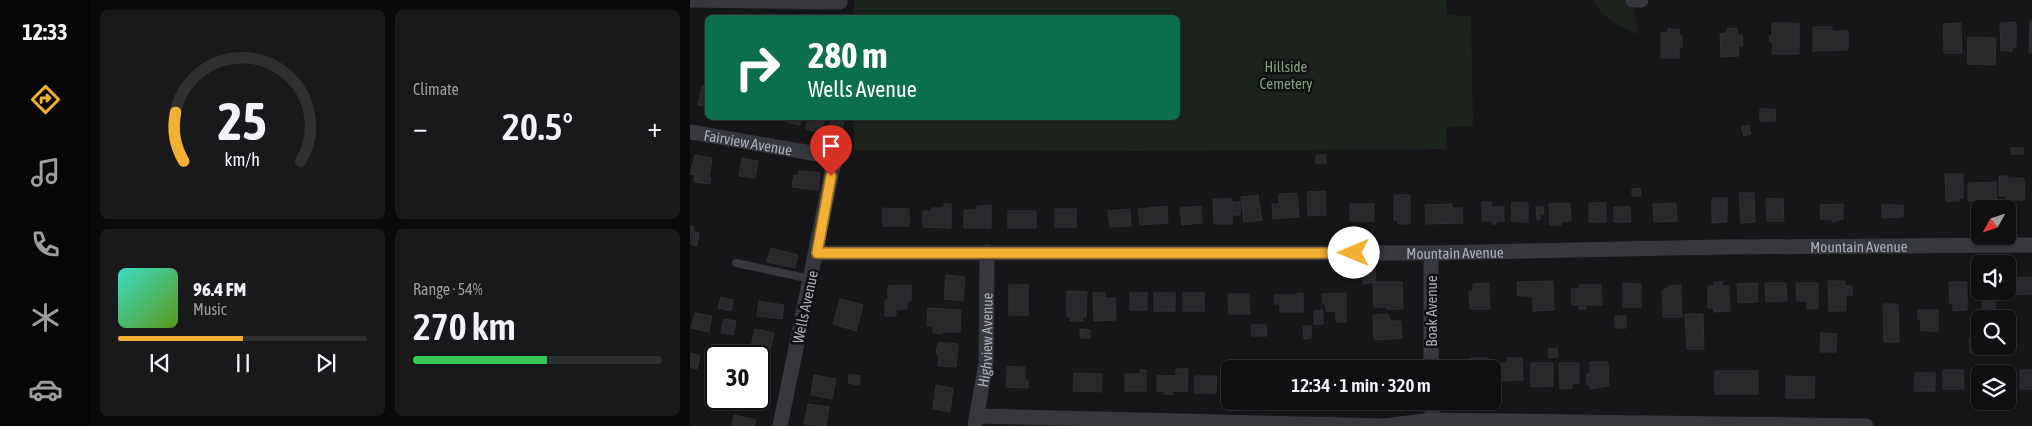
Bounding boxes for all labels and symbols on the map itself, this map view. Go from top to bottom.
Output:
park label: Hillside Cemetery [1260,58,1312,92]
pin [810,125,852,176]
street label: Fairview Avenue [703,126,794,158]
north arrow [1971,200,2016,245]
position arrow [1327,226,1379,278]
street label: Mountain Avenue [1810,237,1908,255]
street label: Mountain Avenue [1406,243,1504,262]
street label: Wells Avenue [789,269,821,345]
street label: Boak Avenue [1423,275,1440,347]
street label: Highview Avenue [973,292,995,388]
speed limit sign: 30 [705,345,770,410]

